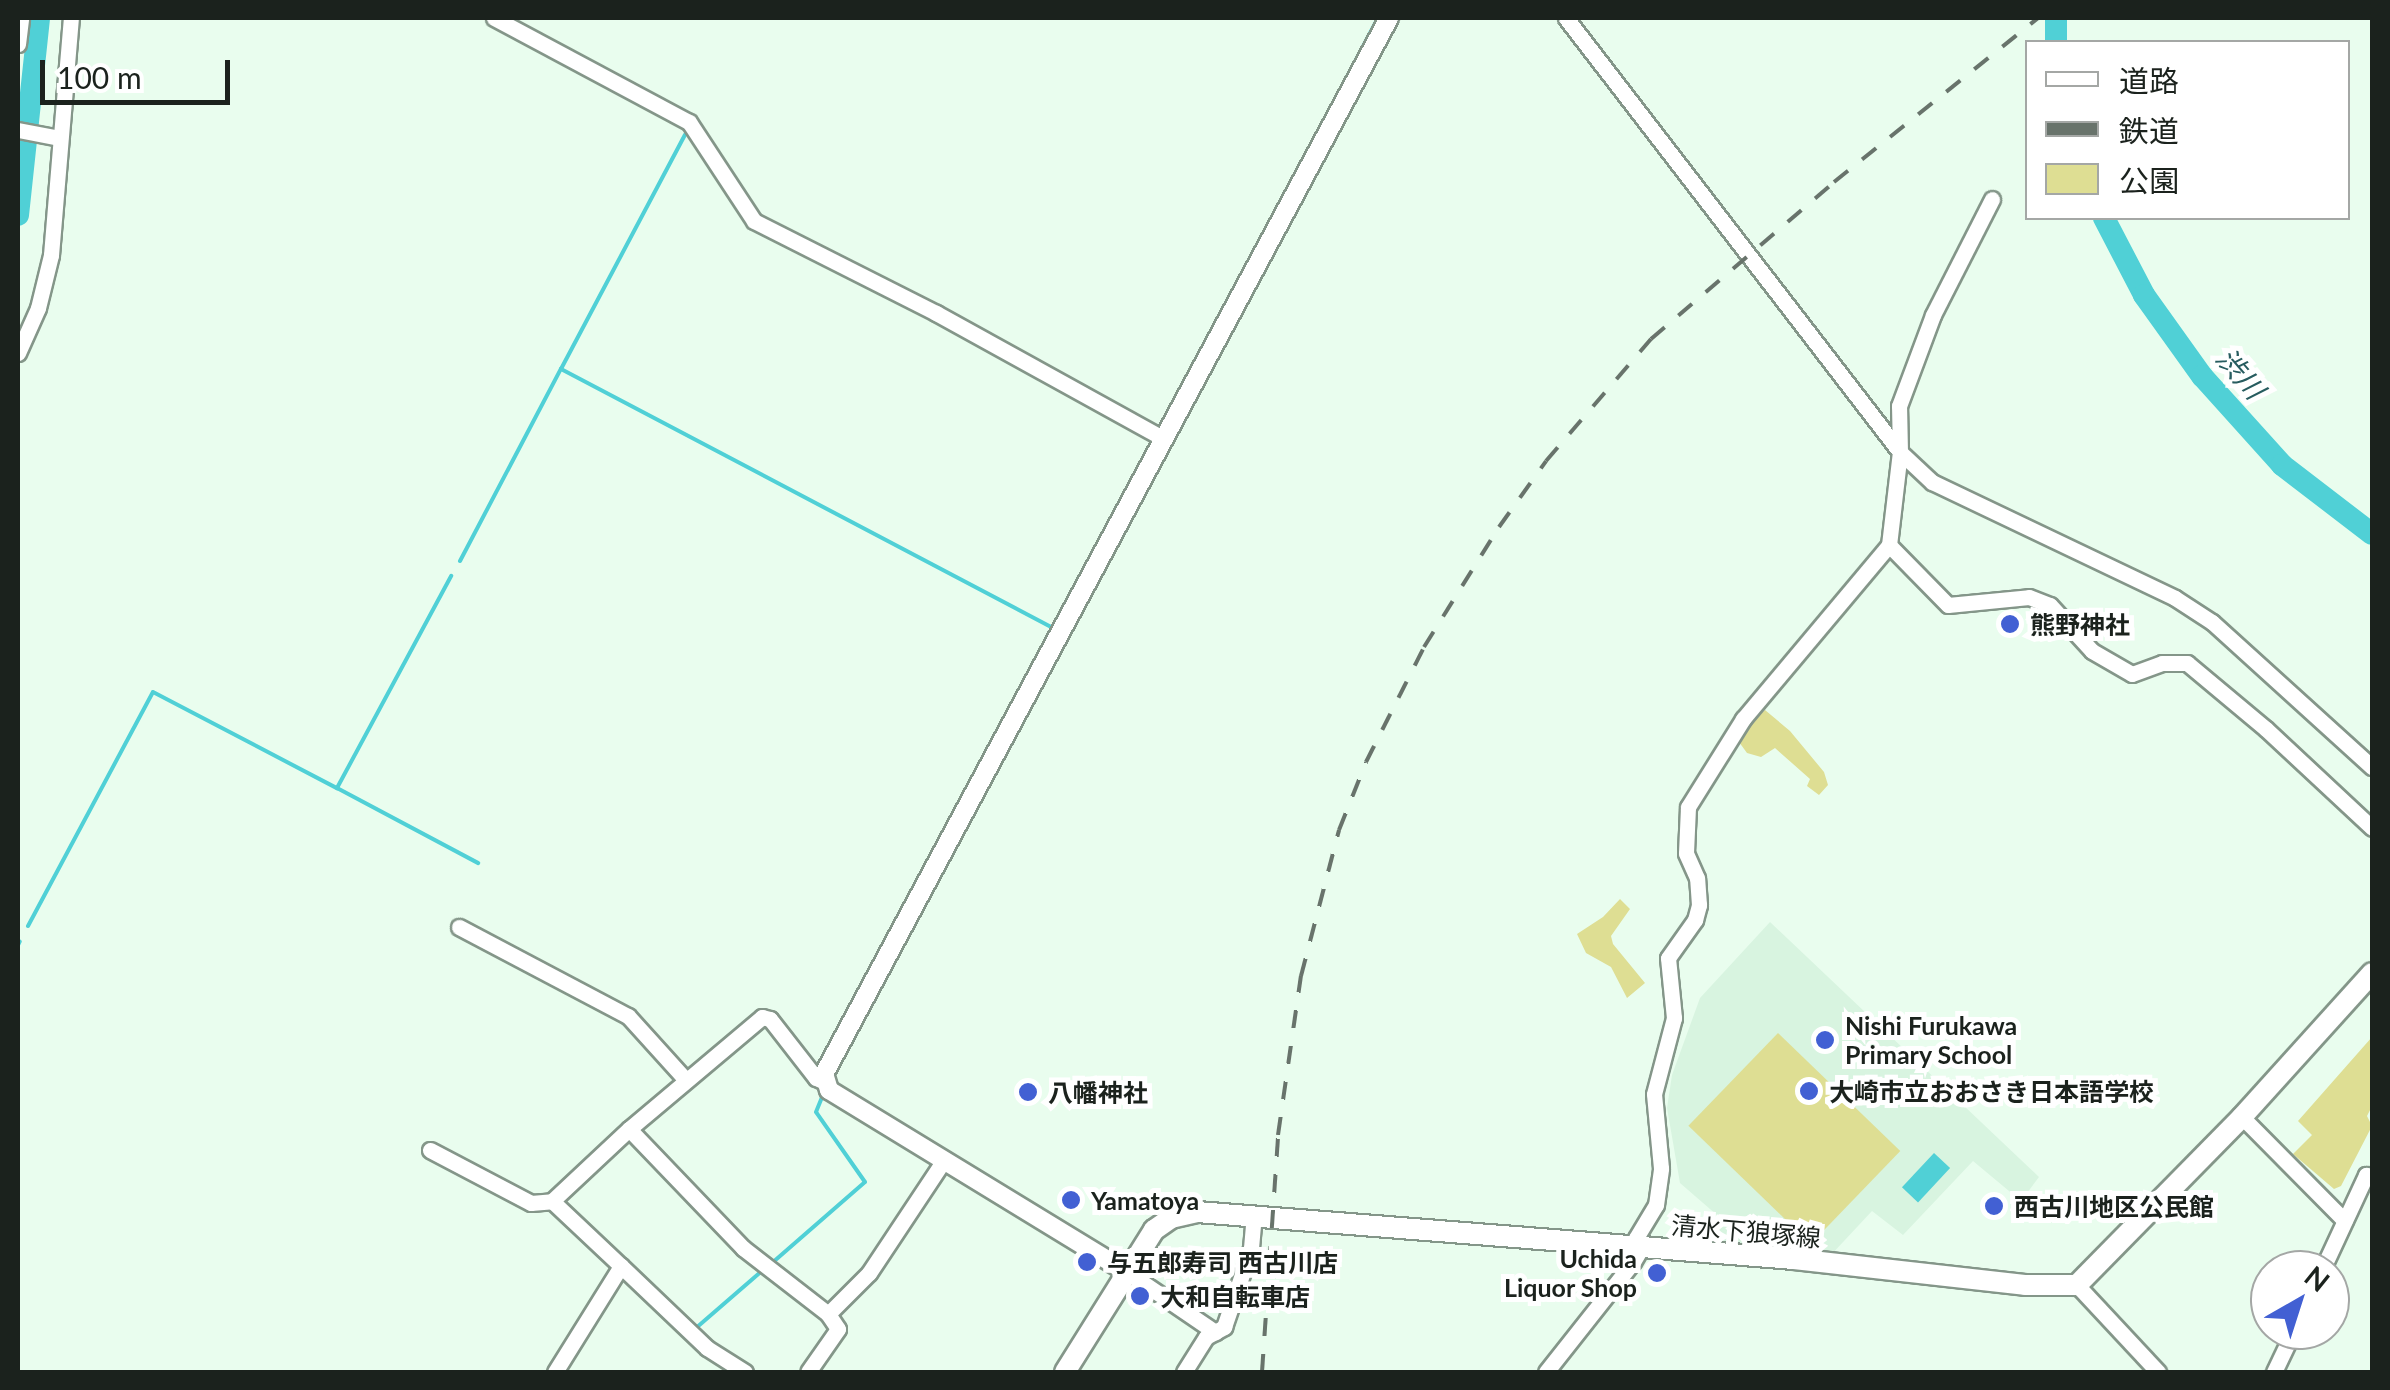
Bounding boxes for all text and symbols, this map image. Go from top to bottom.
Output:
scale bar [45,40,235,102]
legend [2025,40,2350,220]
text: 100 m [57,59,142,95]
text: 道路 [2119,62,2179,98]
text: 鉄道 [2119,112,2179,148]
text: 公園 [2119,162,2179,198]
water label: 渋川 [2210,341,2272,405]
place label: 熊野神社 [2030,609,2130,639]
marker: 熊野神社 [1999,613,2021,635]
place label: Nishi Furukawa Primary School [1845,1011,2017,1070]
marker: Nishi Furukawa Primary School [1814,1029,1836,1051]
place label: 大崎市立おおさき日本語学校 [1829,1076,2154,1106]
place label: 八幡神社 [1048,1077,1148,1107]
marker: 大崎市立おおさき日本語学校 [1798,1080,1820,1102]
marker: 八幡神社 [1017,1081,1039,1103]
place label: Yamatoya [1091,1185,1199,1215]
marker: Yamatoya [1060,1189,1082,1211]
place label: 西古川地区公民館 [2014,1191,2214,1221]
marker: 西古川地区公民館 [1983,1195,2005,1217]
street label: 清水下狼塚線 [1670,1210,1822,1252]
place label: Uchida Liquor Shop [1503,1244,1637,1303]
place label: 与五郎寿司 西古川店 [1107,1247,1338,1277]
north arrow [2250,1250,2350,1350]
marker: 与五郎寿司 西古川店 [1076,1251,1098,1273]
text: N [2299,1258,2337,1298]
marker: Uchida Liquor Shop [1646,1262,1668,1284]
place label: 大和自転車店 [1160,1281,1310,1311]
marker: 大和自転車店 [1129,1285,1151,1307]

